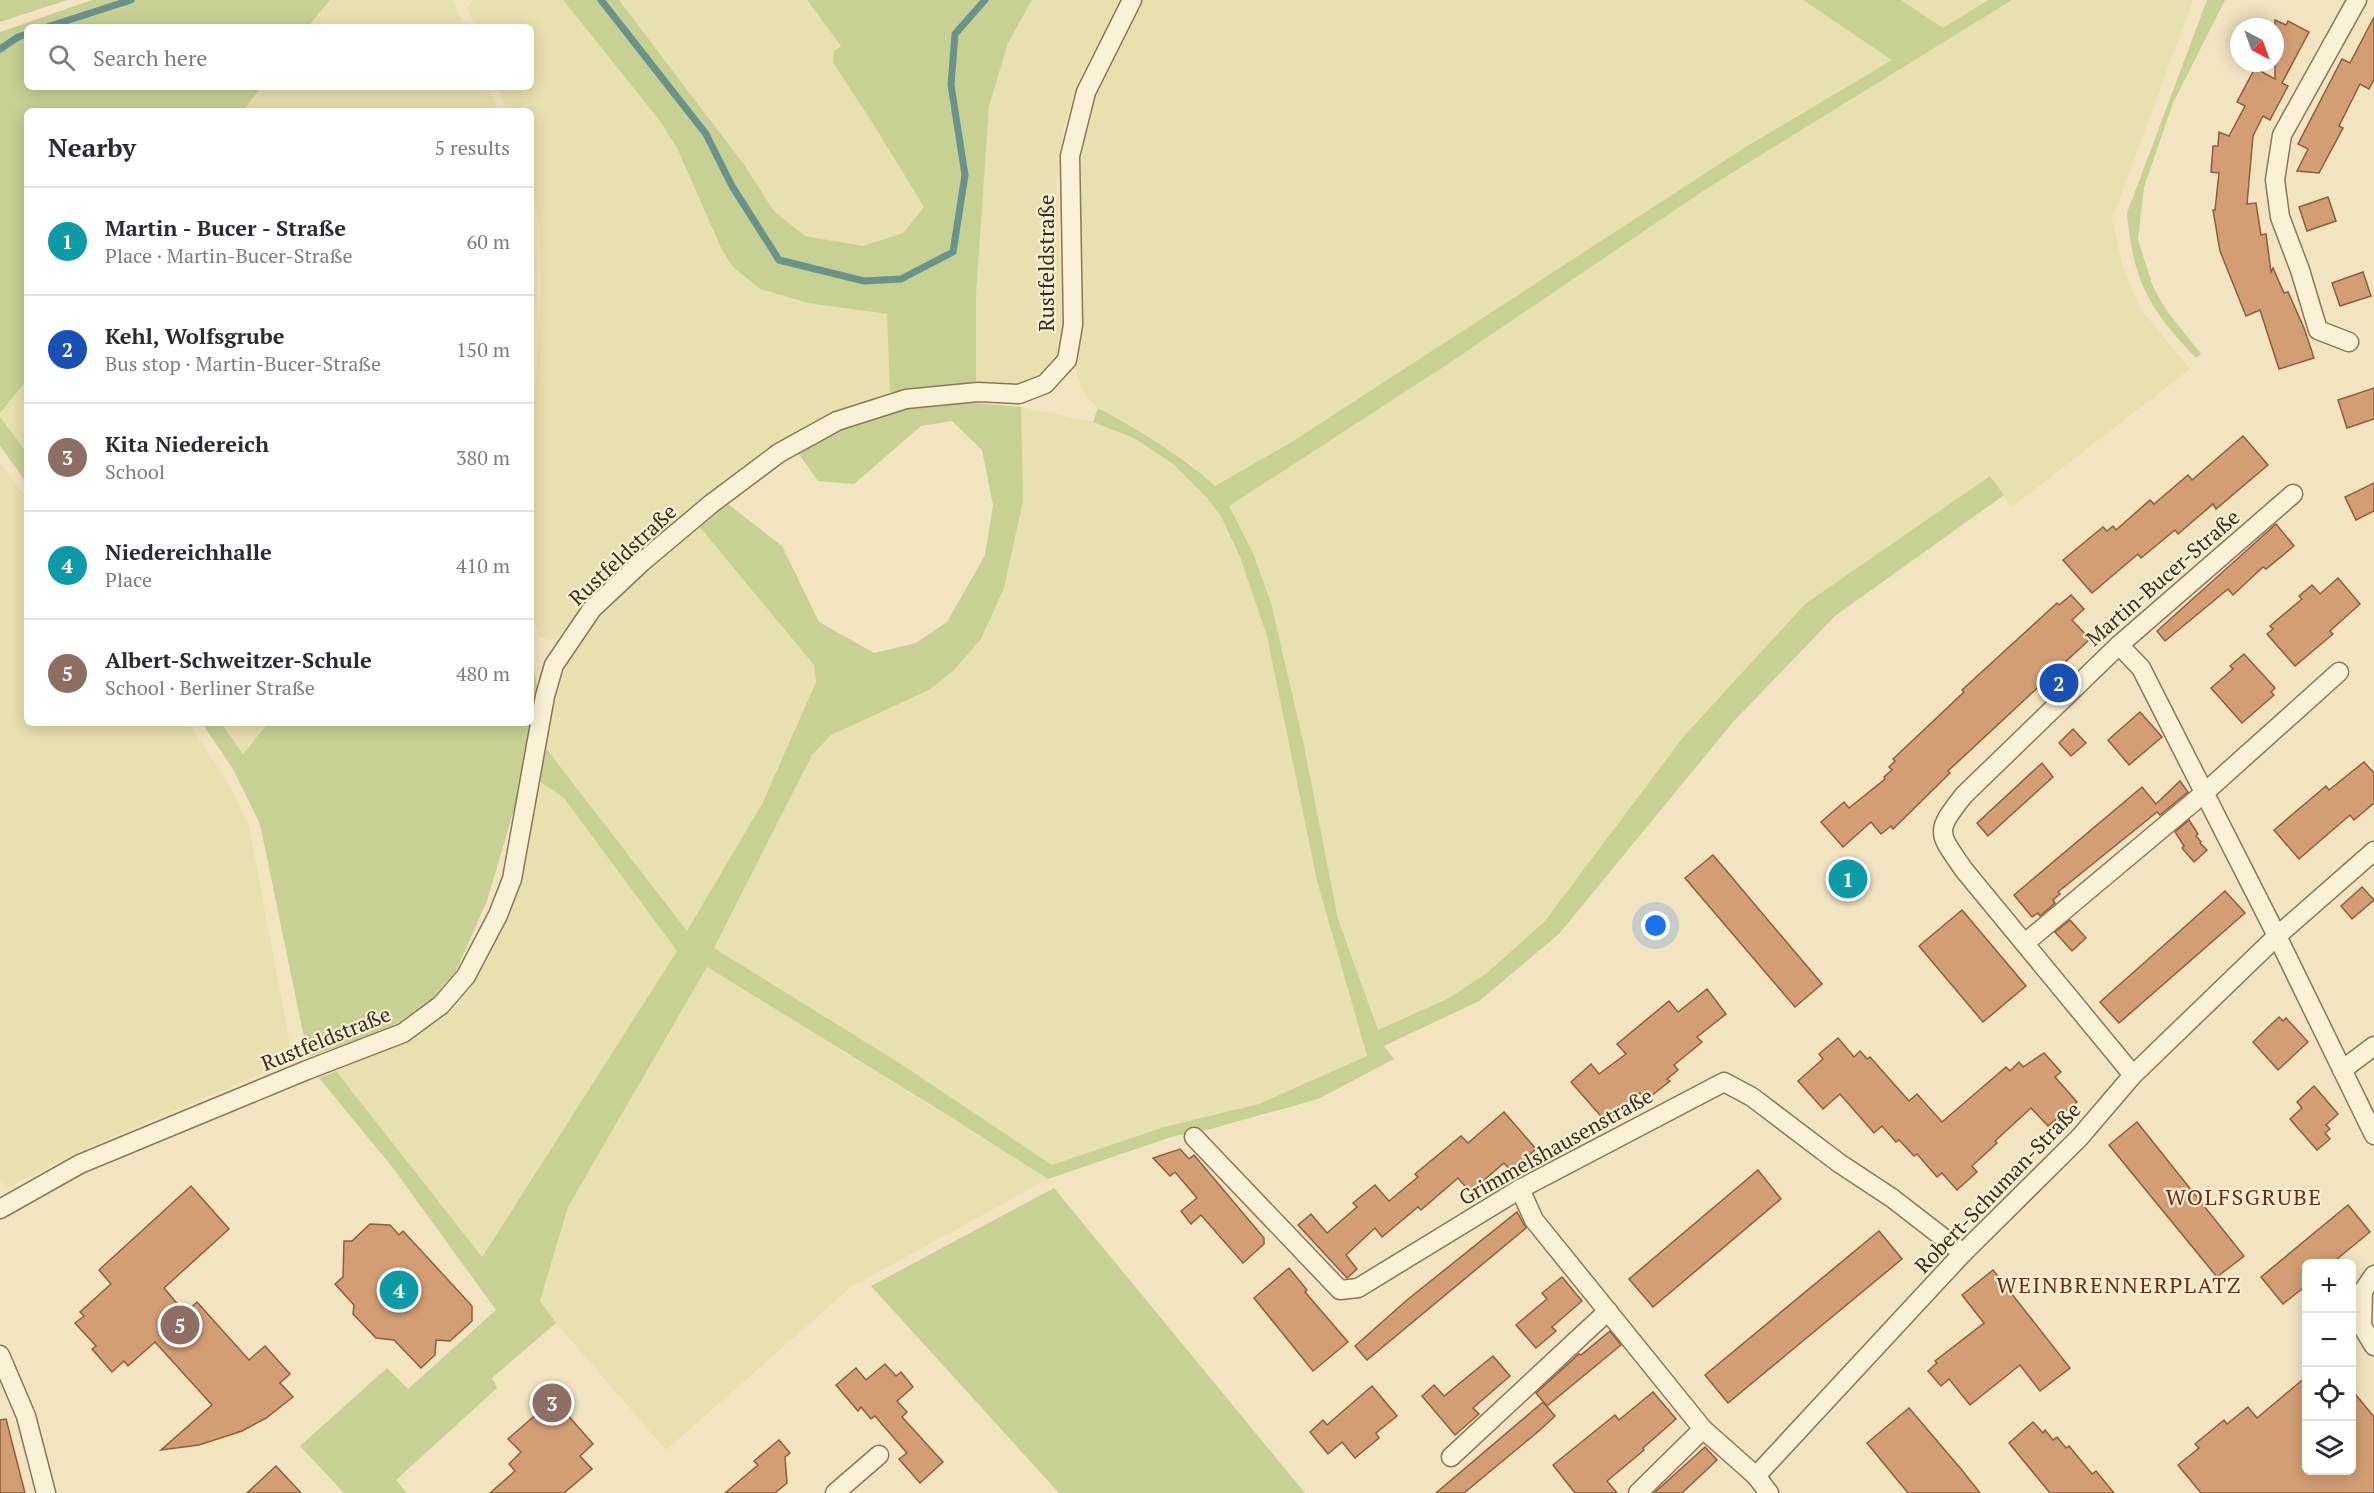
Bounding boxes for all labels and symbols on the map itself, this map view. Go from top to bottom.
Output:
north arrow [2230,18,2284,72]
street label: Rustfeldstraße [1032,194,1060,332]
street label: Rustfeldstraße [563,497,682,611]
street label: Martin-Bucer-Straße [2080,503,2245,652]
pin: 2 [2040,660,2078,706]
pin: 1 [1828,856,1868,902]
your location [1641,911,1670,940]
street label: Rustfeldstraße [257,999,394,1077]
street label: Grimmelshausenstraße [1454,1081,1657,1211]
street label: Robert-Schuman-Straße [1908,1096,2086,1279]
district label: WOLFSGRUBE [2165,1182,2323,1211]
pin: 4 [380,1268,418,1312]
district label: WEINBRENNERPLATZ [1996,1270,2242,1299]
pin: 5 [160,1302,200,1348]
pin: 3 [532,1380,572,1426]

